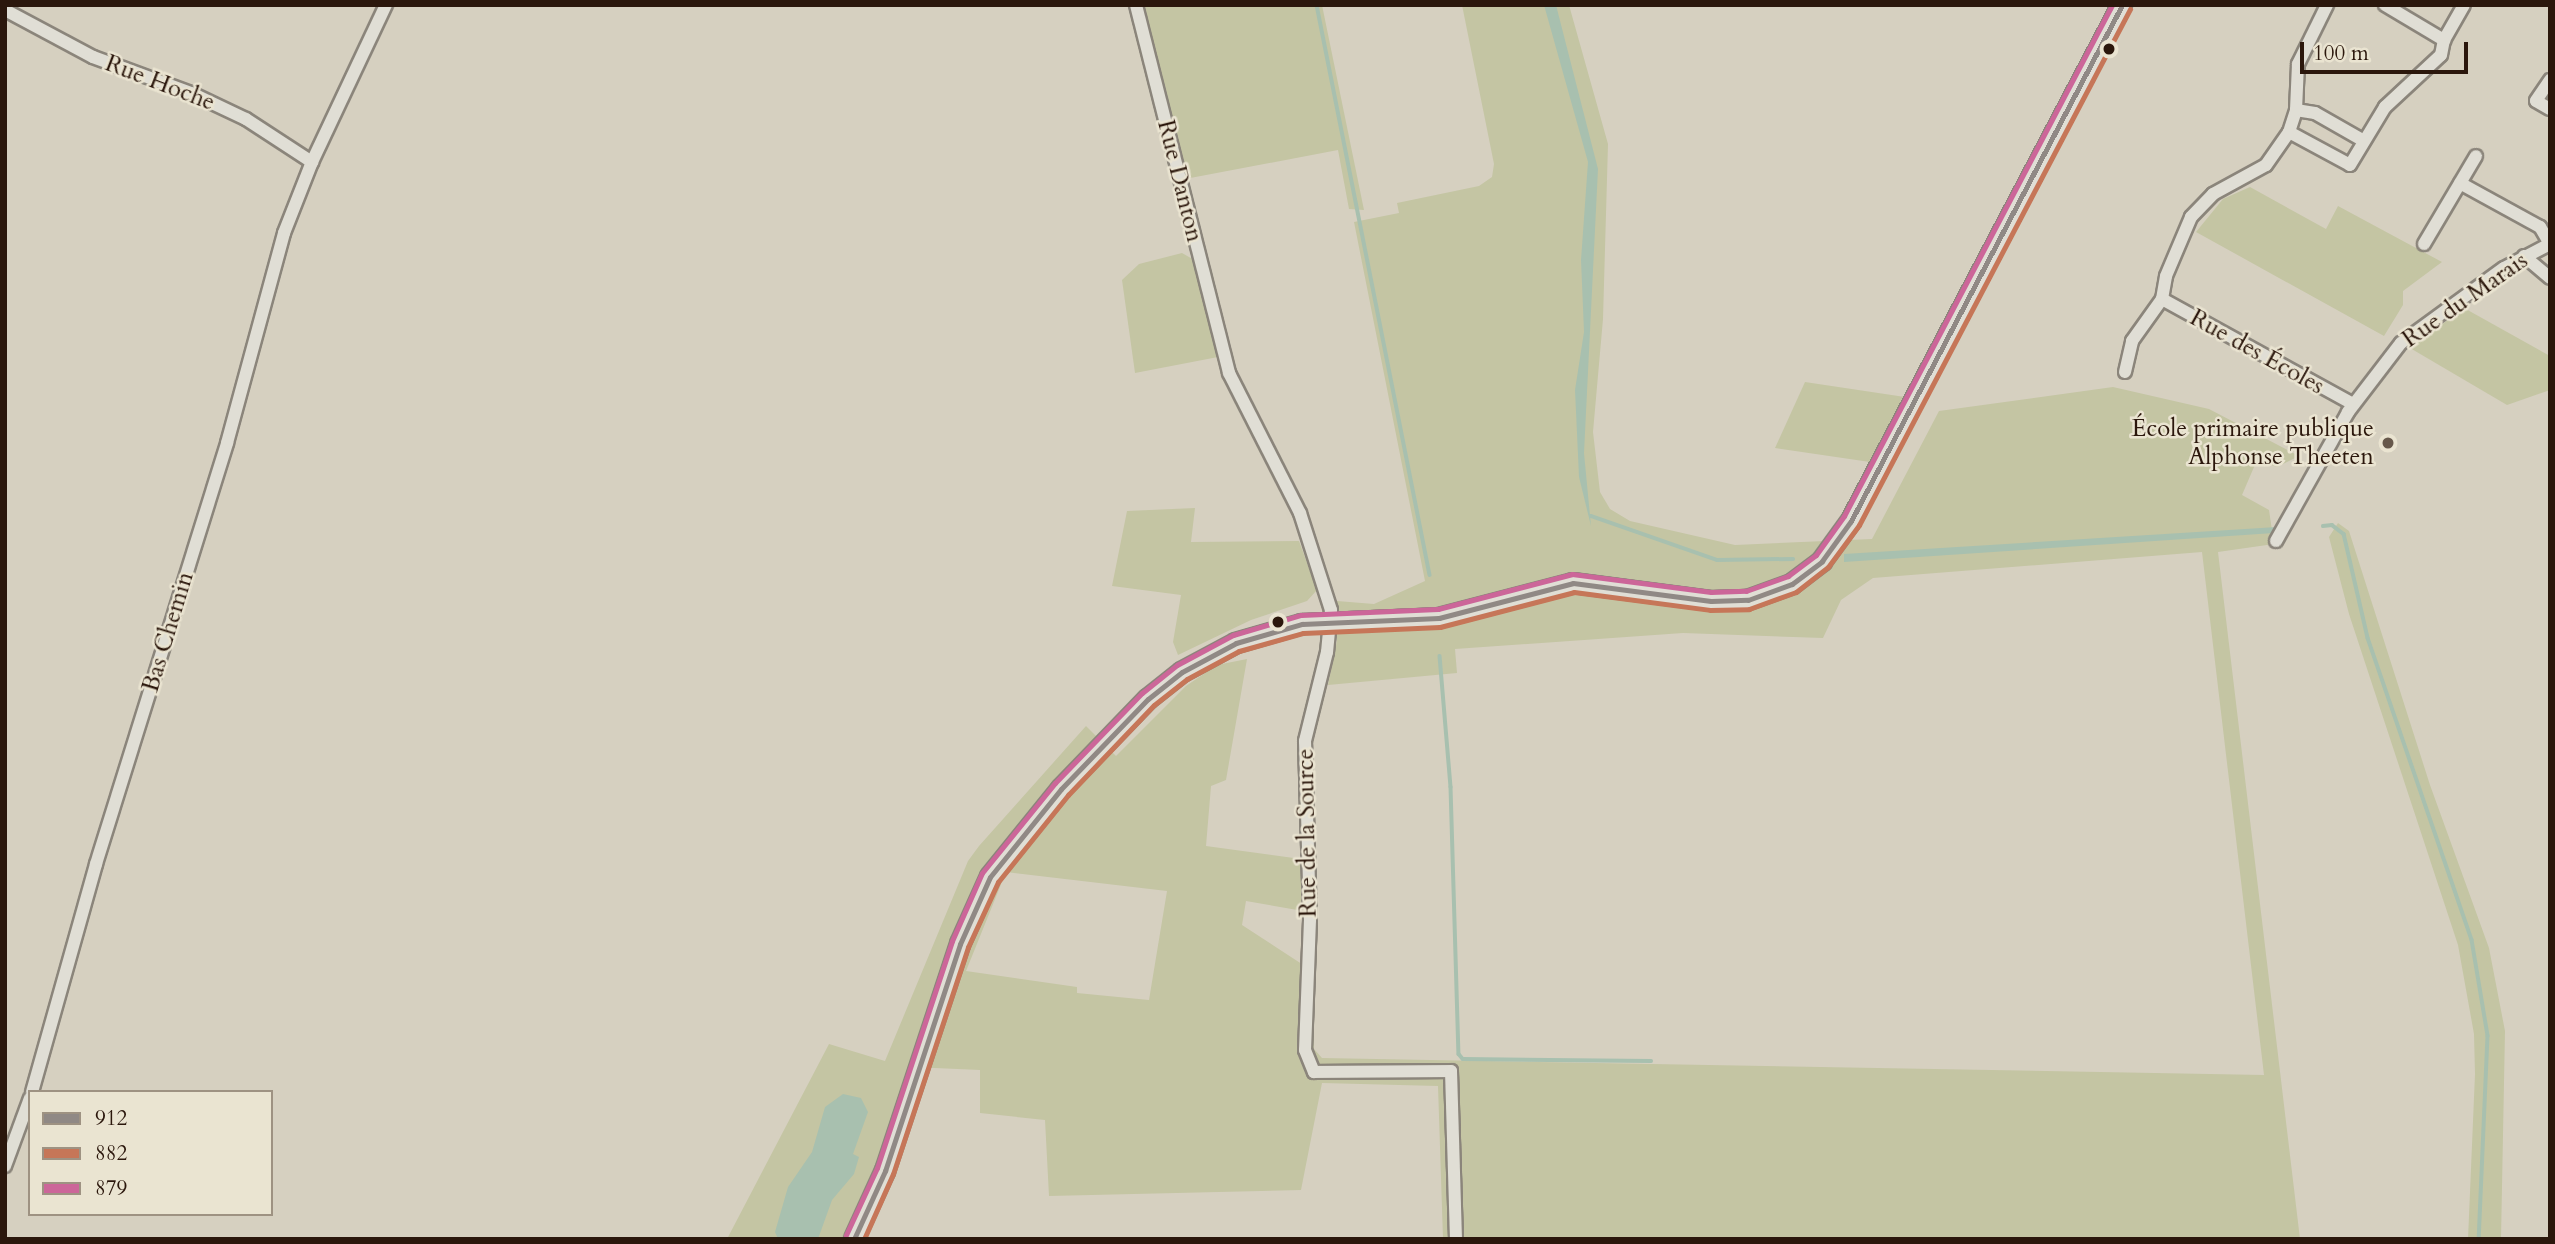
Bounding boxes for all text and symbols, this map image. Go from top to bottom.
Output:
scale bar [2303,28,2471,72]
text: 100 m [2313,39,2369,68]
unlabelled marker [2102,42,2116,56]
street label: Rue Hoche [101,49,219,117]
street label: Rue Danton [1151,117,1209,245]
street label: Rue du Marais [2397,246,2533,354]
street label: Rue des Écoles [2185,303,2329,401]
place label: École primaire publique Alphonse Theeten [2131,415,2374,471]
marker: École primaire publique Alphonse Theeten [2380,435,2396,451]
street label: Bas Chemin [136,568,200,696]
unlabelled marker [1271,615,1285,629]
street label: Rue de la Source [1291,748,1323,918]
legend [28,1090,273,1216]
text: 912 [95,1104,127,1133]
text: 882 [95,1139,127,1168]
text: 879 [95,1174,127,1203]

